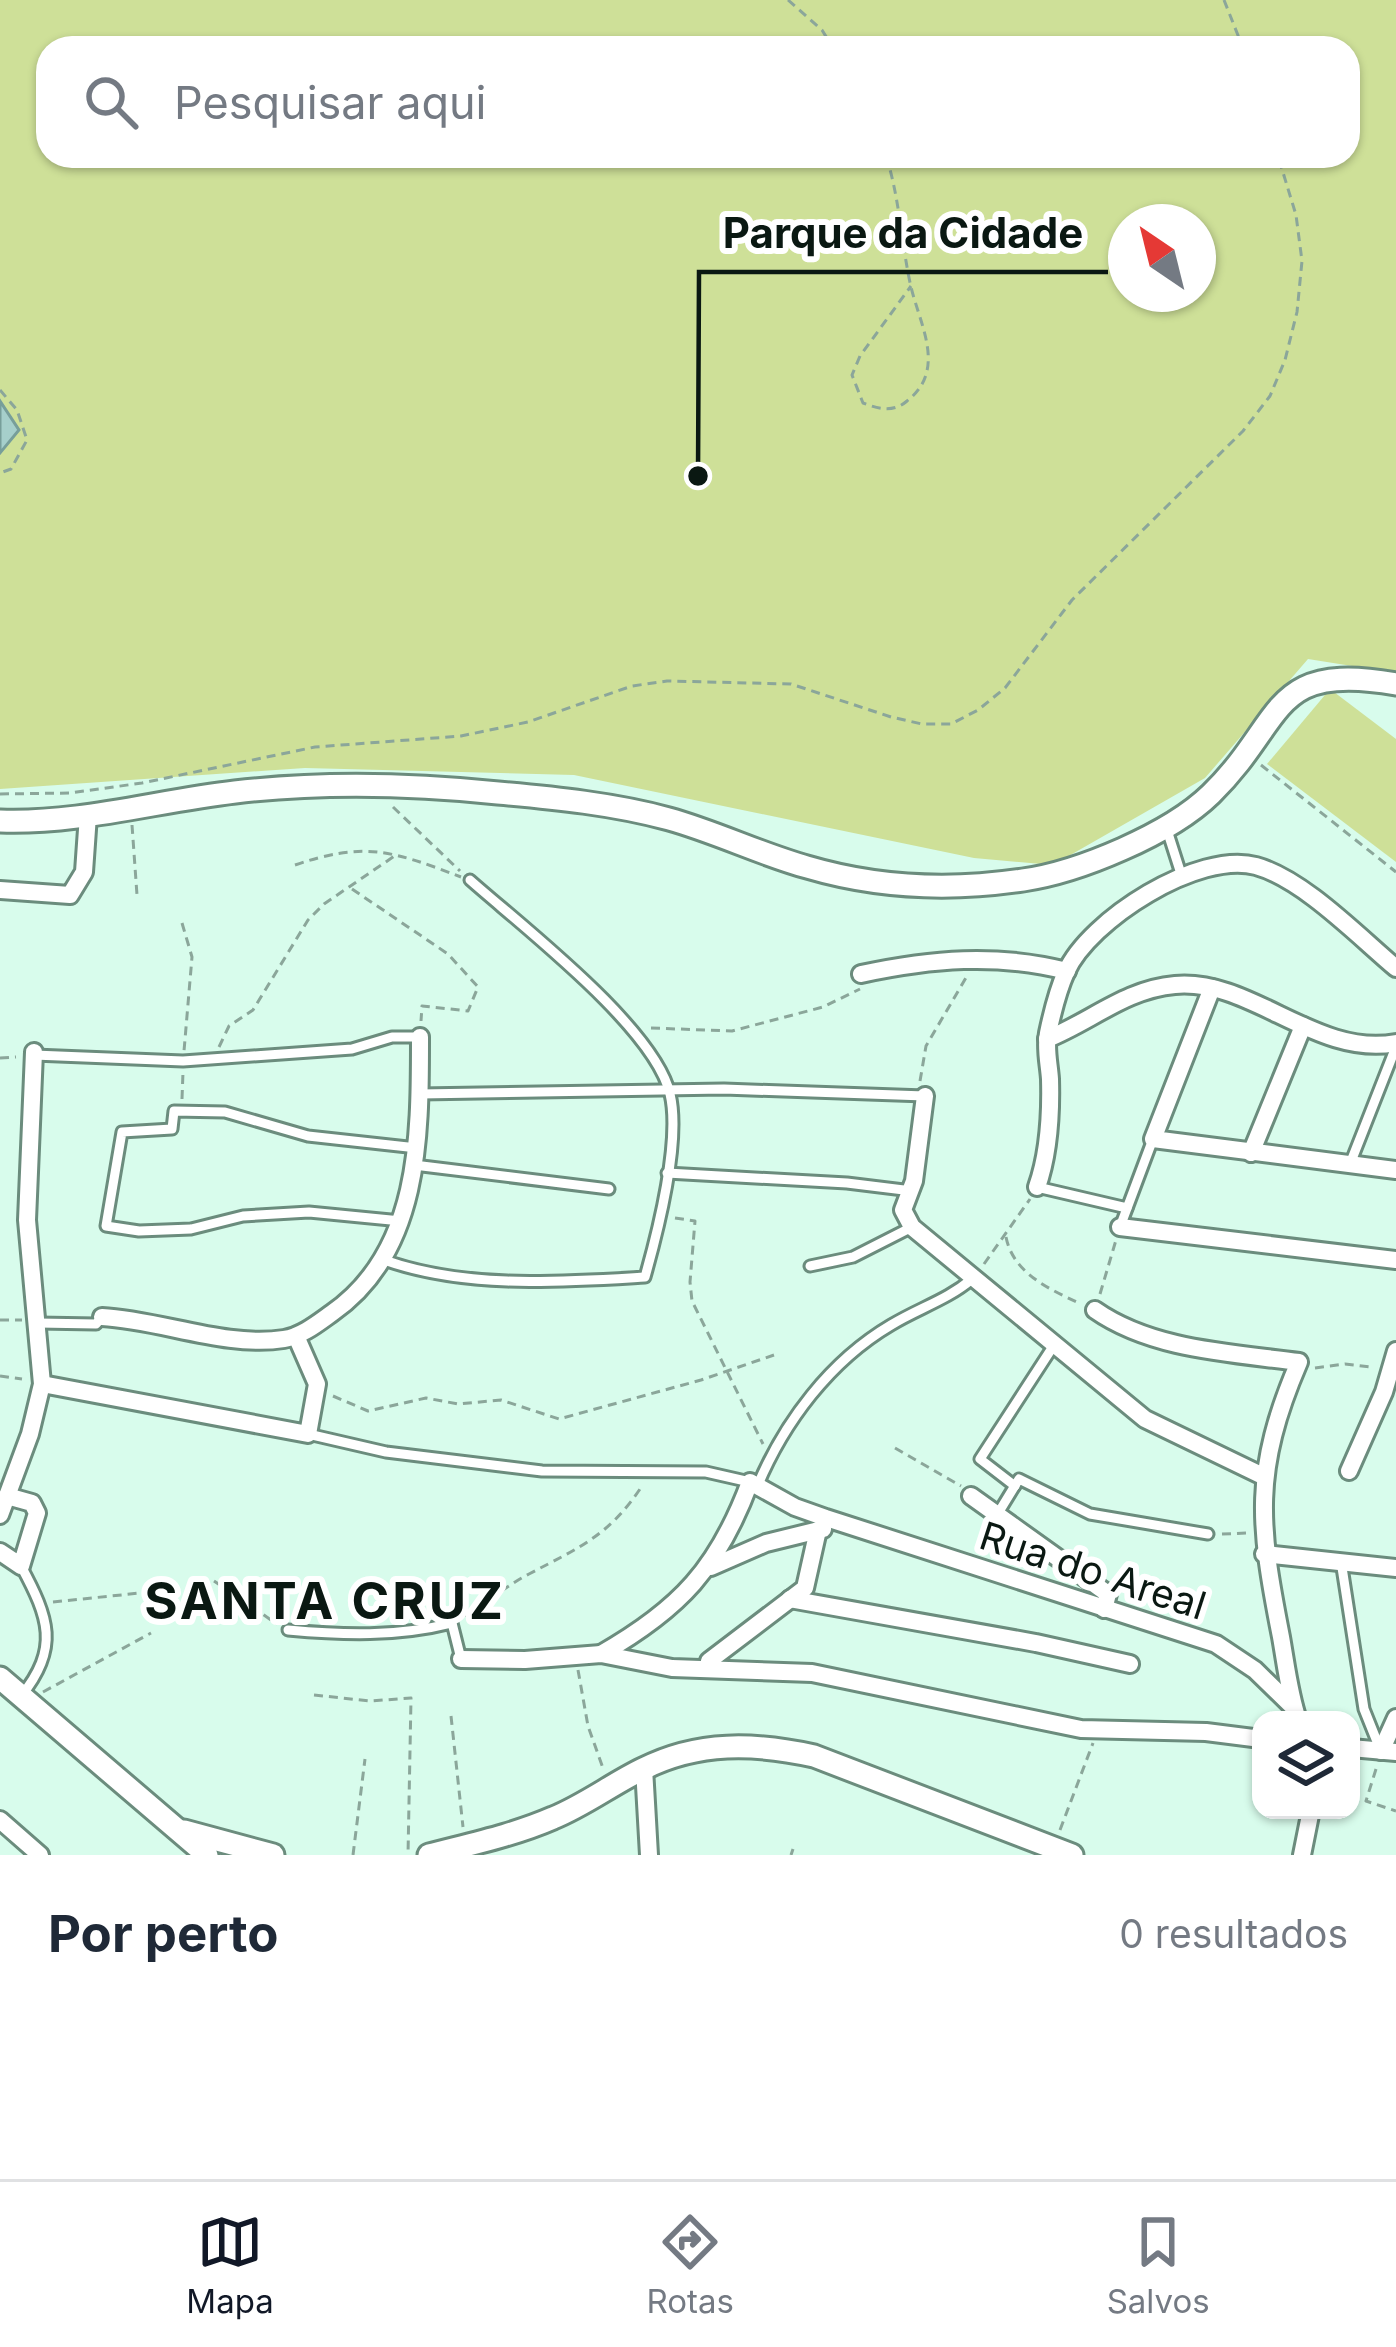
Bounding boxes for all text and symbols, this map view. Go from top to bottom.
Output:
search box [36,36,1360,168]
icon: search [78,69,144,135]
text: Pesquisar aqui [174,75,487,130]
callout: Parque da Cidade [699,194,1108,272]
north arrow [1108,204,1216,312]
text: Parque da Cidade [723,207,1083,258]
street label: Rua do Areal [974,1511,1212,1629]
district label: SANTA CRUZ [144,1570,506,1631]
map controls [1252,1711,1360,1819]
button: layers [1252,1711,1360,1819]
text: Por perto [48,1903,279,1964]
text: 0 resultados [1119,1910,1348,1957]
tab: Mapa [186,2209,274,2321]
tab: Rotas [646,2209,734,2321]
tab: Salvos [1107,2209,1210,2321]

